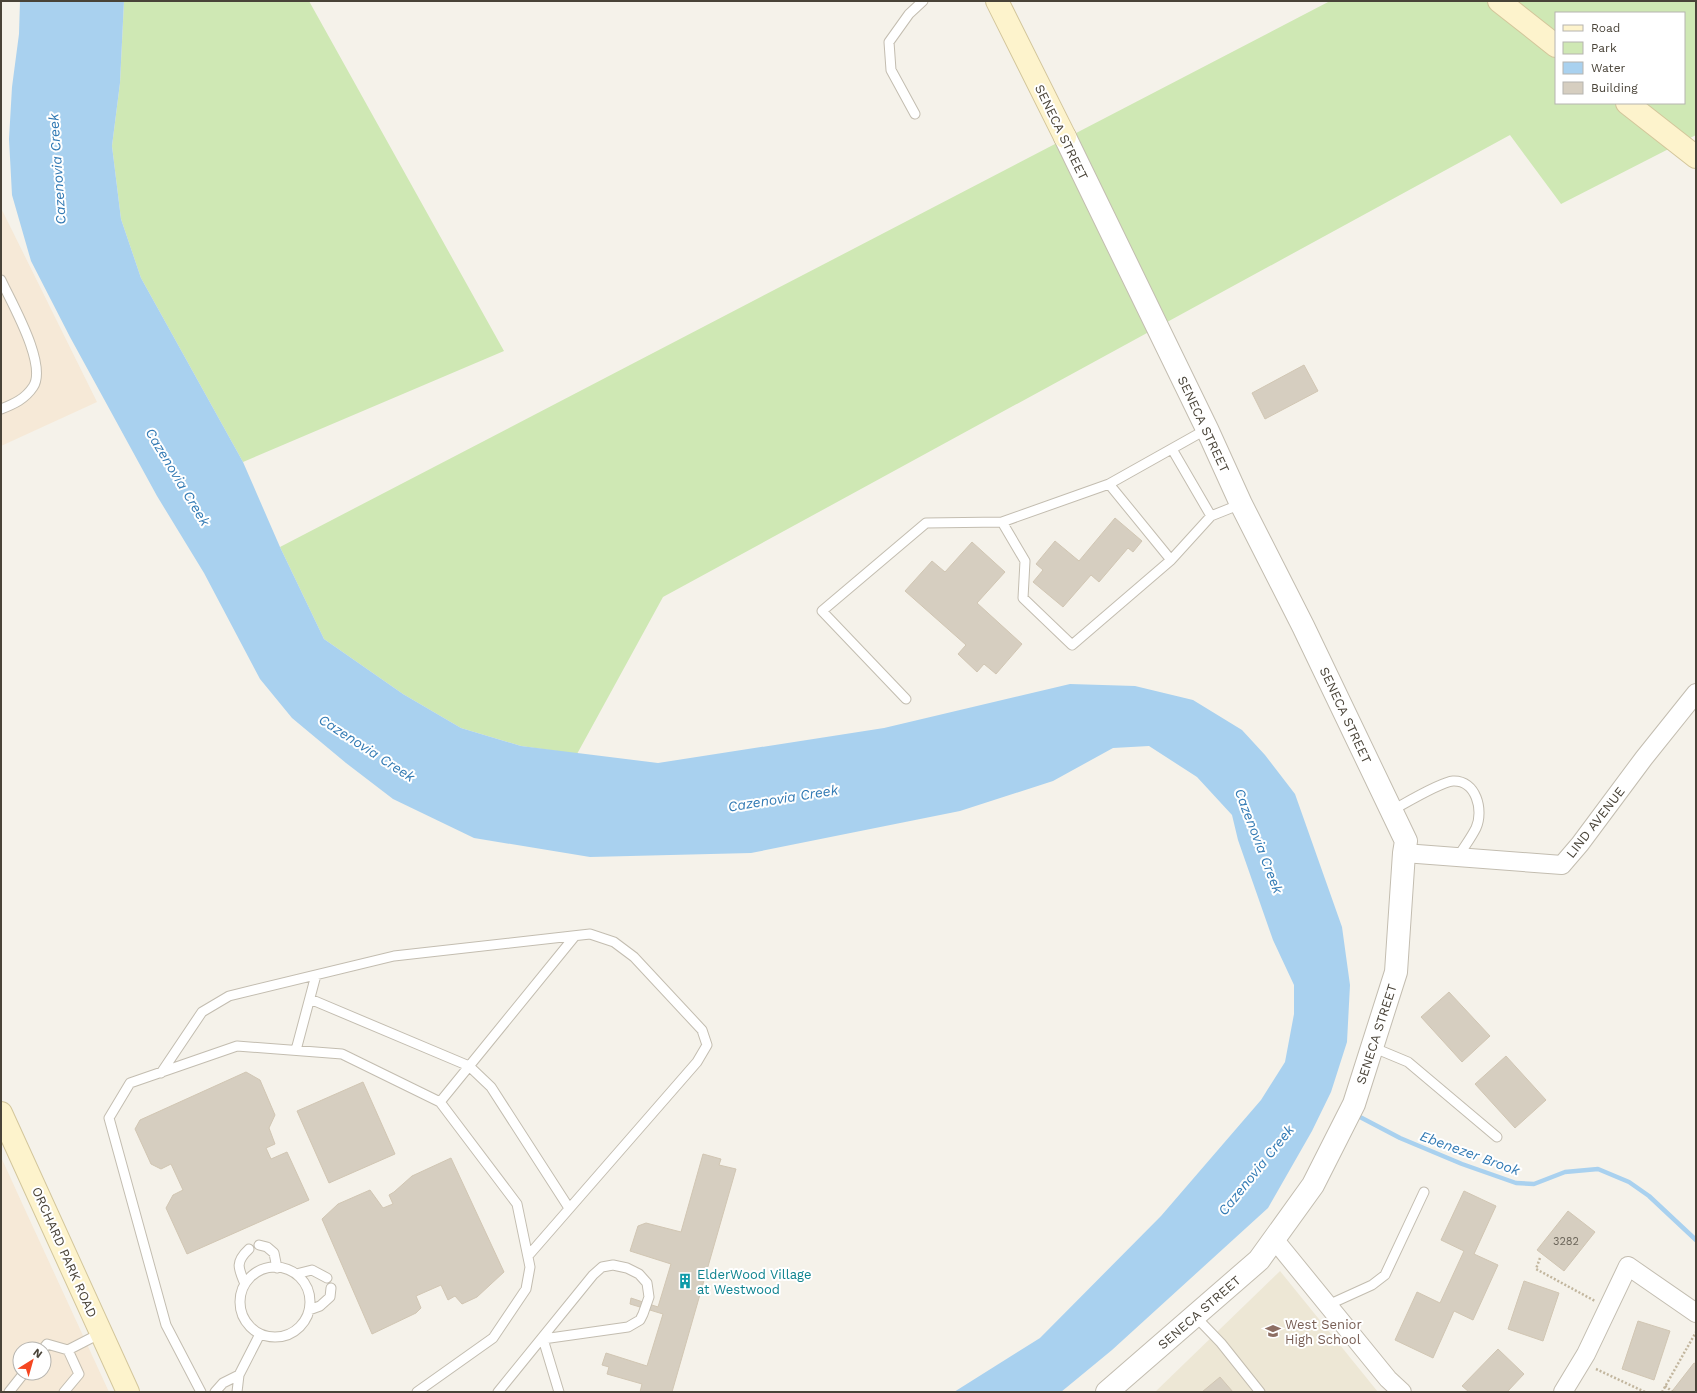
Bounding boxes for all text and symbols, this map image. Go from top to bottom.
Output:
legend [1555,12,1685,104]
text: Road [1591,21,1620,35]
text: Park [1591,41,1617,55]
text: Water [1591,61,1626,75]
text: Building [1591,81,1638,95]
street label: SENECA STREET [1032,82,1091,183]
water label: Cazenovia Creek [45,113,69,225]
street label: SENECA STREET [1175,374,1233,475]
water label: Cazenovia Creek [142,425,214,529]
street label: SENECA STREET [1317,665,1375,766]
water label: Cazenovia Creek [316,711,418,785]
water label: Cazenovia Creek [727,781,840,815]
street label: LIND AVENUE [1563,784,1628,861]
water label: Cazenovia Creek [1232,786,1287,896]
street label: SENECA STREET [1353,982,1400,1086]
water label: Cazenovia Creek [1215,1121,1297,1218]
water label: Ebenezer Brook [1418,1128,1522,1179]
street label: ORCHARD PARK ROAD [29,1185,100,1320]
house number: 3282 [1553,1235,1579,1248]
place label: ElderWood Village at Westwood [697,1267,812,1297]
building icon: ElderWood Village at Westwood [676,1272,694,1290]
street label: SENECA STREET [1155,1272,1244,1352]
place label: West Senior High School [1285,1317,1362,1347]
school or university icon: West Senior High School [1264,1322,1282,1340]
north arrow [12,1341,52,1381]
text: N [31,1346,45,1361]

